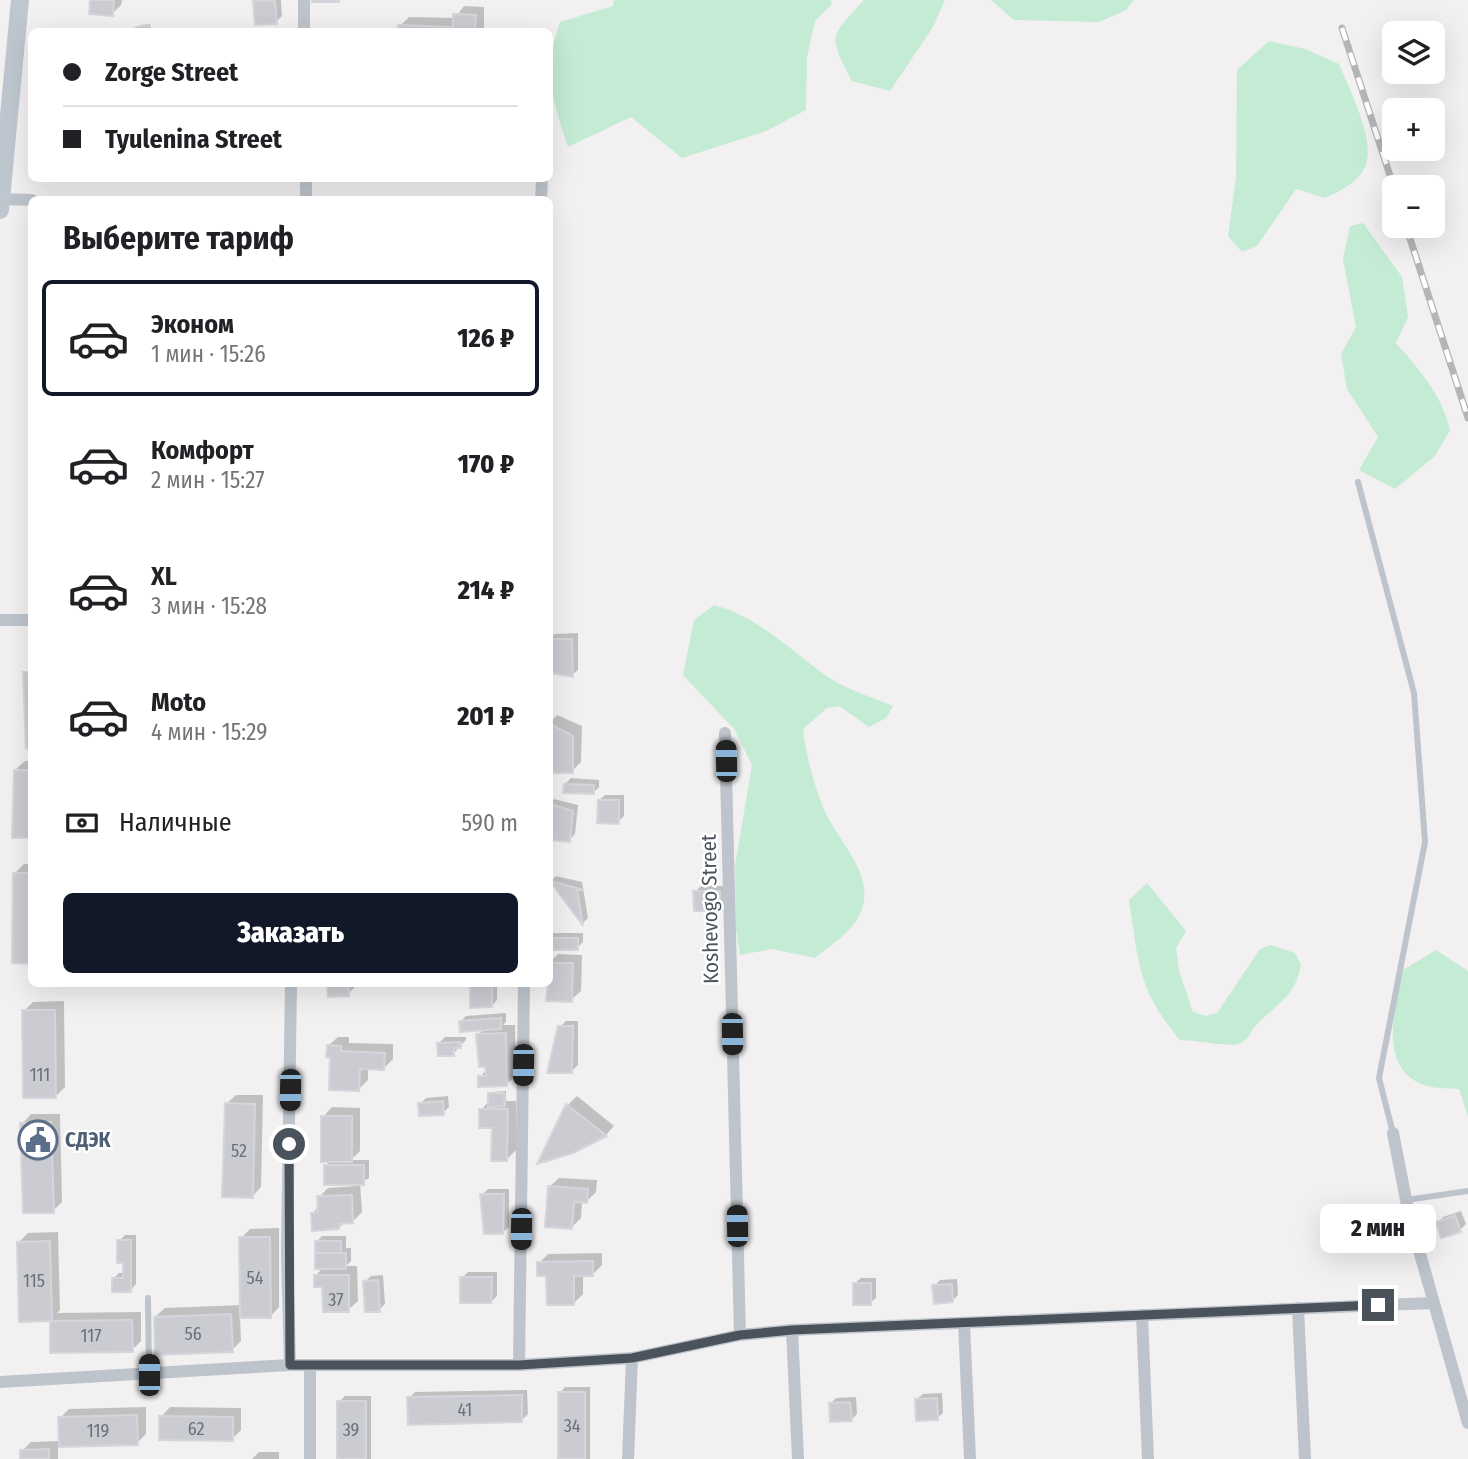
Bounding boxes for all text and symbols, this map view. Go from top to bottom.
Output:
map controls [1382,21,1445,238]
button: layers [1382,21,1445,84]
text: Zorge Street [105,57,238,88]
button: + [1382,98,1445,161]
text: Tyulenina Street [105,124,282,155]
button: − [1382,175,1445,238]
text: Выберите тариф [63,219,294,257]
icon: car [67,307,130,370]
text: Эконом [151,309,234,340]
text: 126 ₽ [457,323,514,354]
text: 1 мин · 15:26 [151,340,266,368]
icon: car [67,433,130,496]
text: Комфорт [151,435,254,466]
text: 170 ₽ [458,449,514,480]
text: 2 мин · 15:27 [151,466,265,494]
icon: car [67,559,130,622]
text: XL [151,561,177,592]
text: 214 ₽ [458,575,514,606]
text: 3 мин · 15:28 [151,592,267,620]
icon: car [67,685,130,748]
text: Moto [151,687,206,718]
text: 201 ₽ [457,701,514,732]
text: 4 мин · 15:29 [151,718,267,746]
car [716,740,737,782]
icon: cash [63,804,101,842]
text: Наличные [119,807,232,838]
text: 590 m [462,809,518,837]
street label: Koshevogo Street [696,834,724,984]
button: Заказать [63,893,518,973]
car [722,1013,743,1055]
car [513,1044,534,1086]
house number: 111 [30,1064,50,1086]
car [280,1069,301,1111]
public building icon: СДЭК [17,1119,59,1161]
place label: СДЭК [65,1127,112,1153]
route start [273,1128,305,1160]
house number: 52 [231,1140,247,1162]
callout: 2 мин [1320,1204,1436,1252]
car [727,1205,748,1247]
car [511,1208,532,1250]
text: 2 мин [1351,1214,1405,1242]
house number: 54 [247,1267,264,1289]
house number: 115 [23,1270,45,1292]
house number: 37 [328,1289,344,1311]
route end [1362,1289,1394,1321]
house number: 56 [184,1323,202,1345]
house number: 117 [80,1325,102,1347]
car [139,1354,160,1396]
house number: 41 [458,1399,472,1421]
house number: 34 [564,1415,581,1437]
house number: 62 [188,1418,204,1440]
house number: 39 [343,1419,359,1441]
house number: 119 [87,1420,109,1442]

